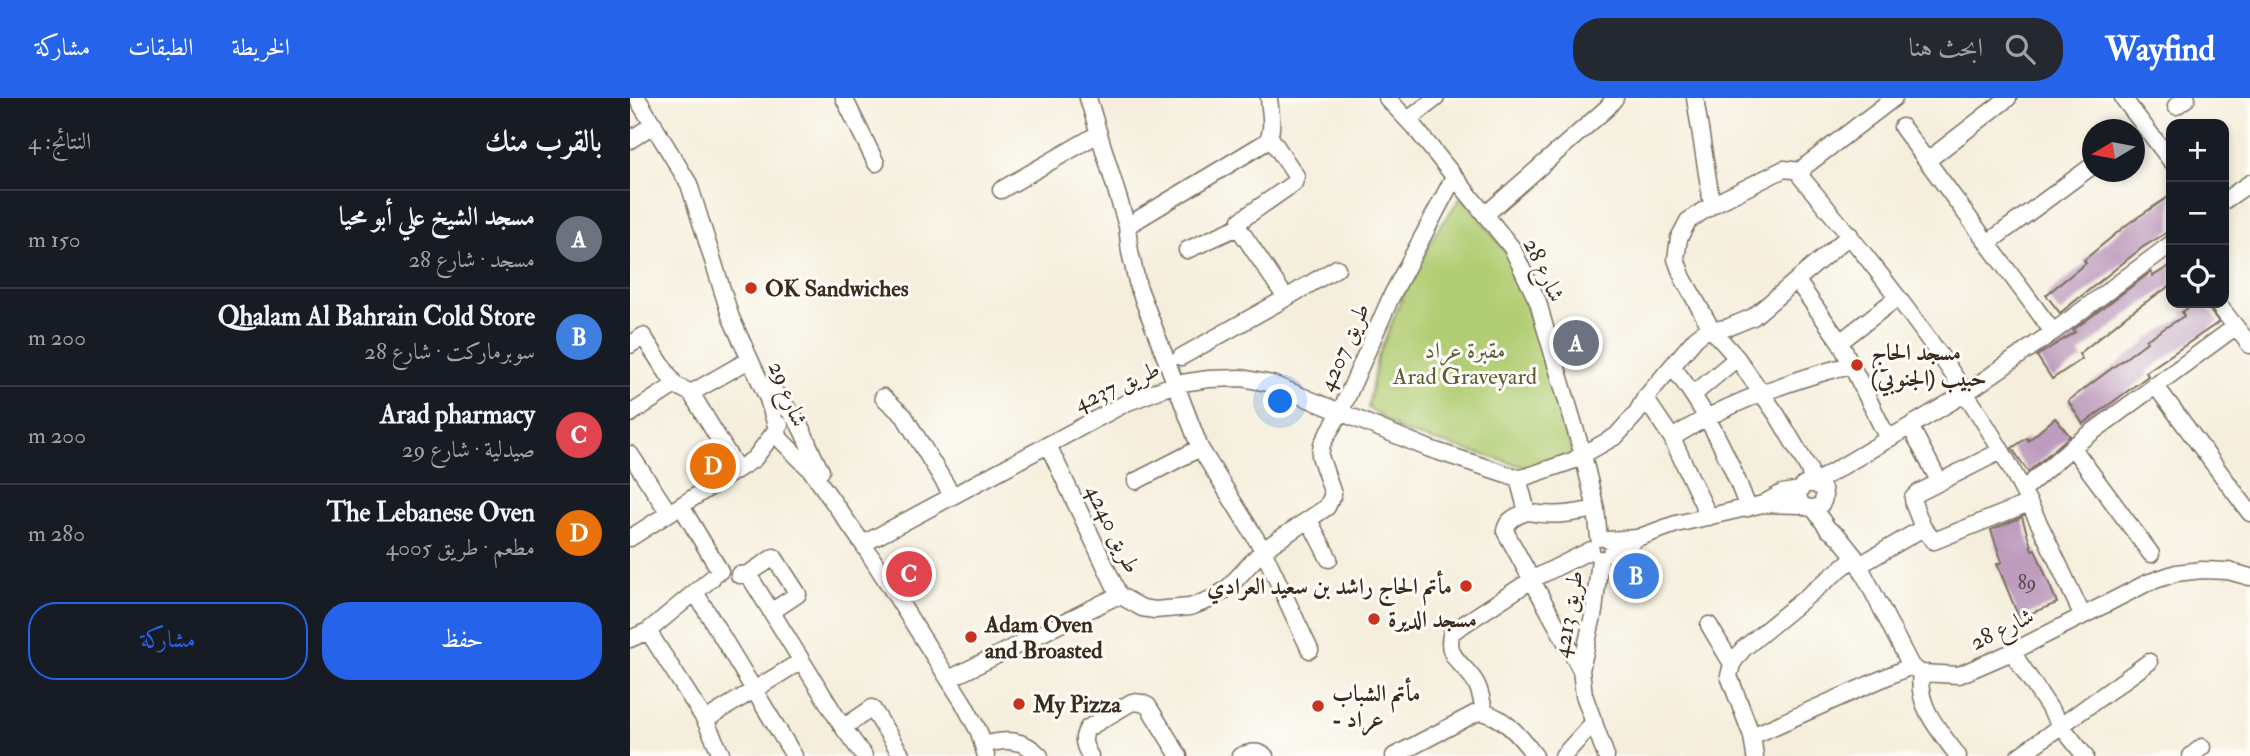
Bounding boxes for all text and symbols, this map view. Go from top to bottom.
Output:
search box [1573,18,2063,81]
text: Wayfind [2105,29,2215,70]
icon: search [2001,30,2039,68]
text: مشاركة [35,32,90,63]
text: الطبقات [128,32,194,63]
text: الخريطة [232,32,290,63]
text: ابحث هنا [1908,32,1983,64]
north arrow [2082,119,2145,182]
map controls [2166,119,2229,308]
button: + [2166,119,2229,182]
text: بالقرب منك [485,123,602,160]
text: النتائج: 4 [28,127,91,156]
button: − [2166,182,2229,245]
text: مسجد الشيخ علي أبو محيا [339,201,535,233]
text: 150 m [28,225,81,254]
text: A [572,225,586,254]
street label: شارع 28 [1512,233,1571,309]
text: مسجد · شارع 28 [408,245,535,274]
button: locate [2166,245,2229,308]
place label: OK Sandwiches [765,274,909,303]
marker: OK Sandwiches [743,280,759,296]
street label: طريق 4207 [1312,298,1376,396]
text: Qhalam Al Bahrain Cold Store [218,301,535,333]
pin: A [1553,317,1599,369]
text: 200 m [28,323,86,352]
text: B [571,323,587,352]
park label: مقبرة عراد Arad Graveyard [1392,336,1537,391]
text: سوبرماركت · شارع 28 [364,337,535,366]
place label: مسجد الحاج حبيب (الجنوبي) [1871,338,1987,397]
street label: طريق 4237 [1070,354,1164,418]
street label: شارع 29 [757,357,814,433]
marker: مسجد الحاج حبيب (الجنوبي) [1849,357,1865,373]
your location [1263,384,1297,418]
text: Arad pharmacy [380,399,535,431]
text: 200 m [28,421,86,450]
text: C [571,421,587,450]
text: صيدلية · شارع 29 [402,435,535,464]
pin: D [690,440,736,492]
street label: طريق 4240 [1079,480,1147,578]
text: The Lebanese Oven [327,497,535,529]
text: 280 m [28,519,85,548]
text: D [570,519,588,548]
text: مطعم · طريق 4005 [386,533,535,562]
pin: C [886,548,932,600]
pin: B [1613,550,1659,602]
street label: طريق 4213 [1546,568,1590,660]
place label: مأتم الحاج راشد بن سعيد العرادي [1207,570,1452,607]
house number: 89 [2018,571,2036,595]
marker: مأتم الحاج راشد بن سعيد العرادي [1458,578,1474,594]
street label: شارع 28 [1965,601,2041,661]
button: مشاركة [28,602,308,680]
button: حفظ [322,602,602,680]
place label: مسجد الديرة [1388,605,1477,634]
place label: Adam Oven and Broasted [984,610,1103,665]
marker: مسجد الديرة [1366,611,1382,627]
marker: Adam Oven and Broasted [963,629,979,645]
place label: مأتم الشباب - عراد [1332,677,1420,736]
place label: My Pizza [1032,690,1122,720]
marker: My Pizza [1011,696,1027,712]
marker: مأتم الشباب - عراد [1310,698,1326,714]

